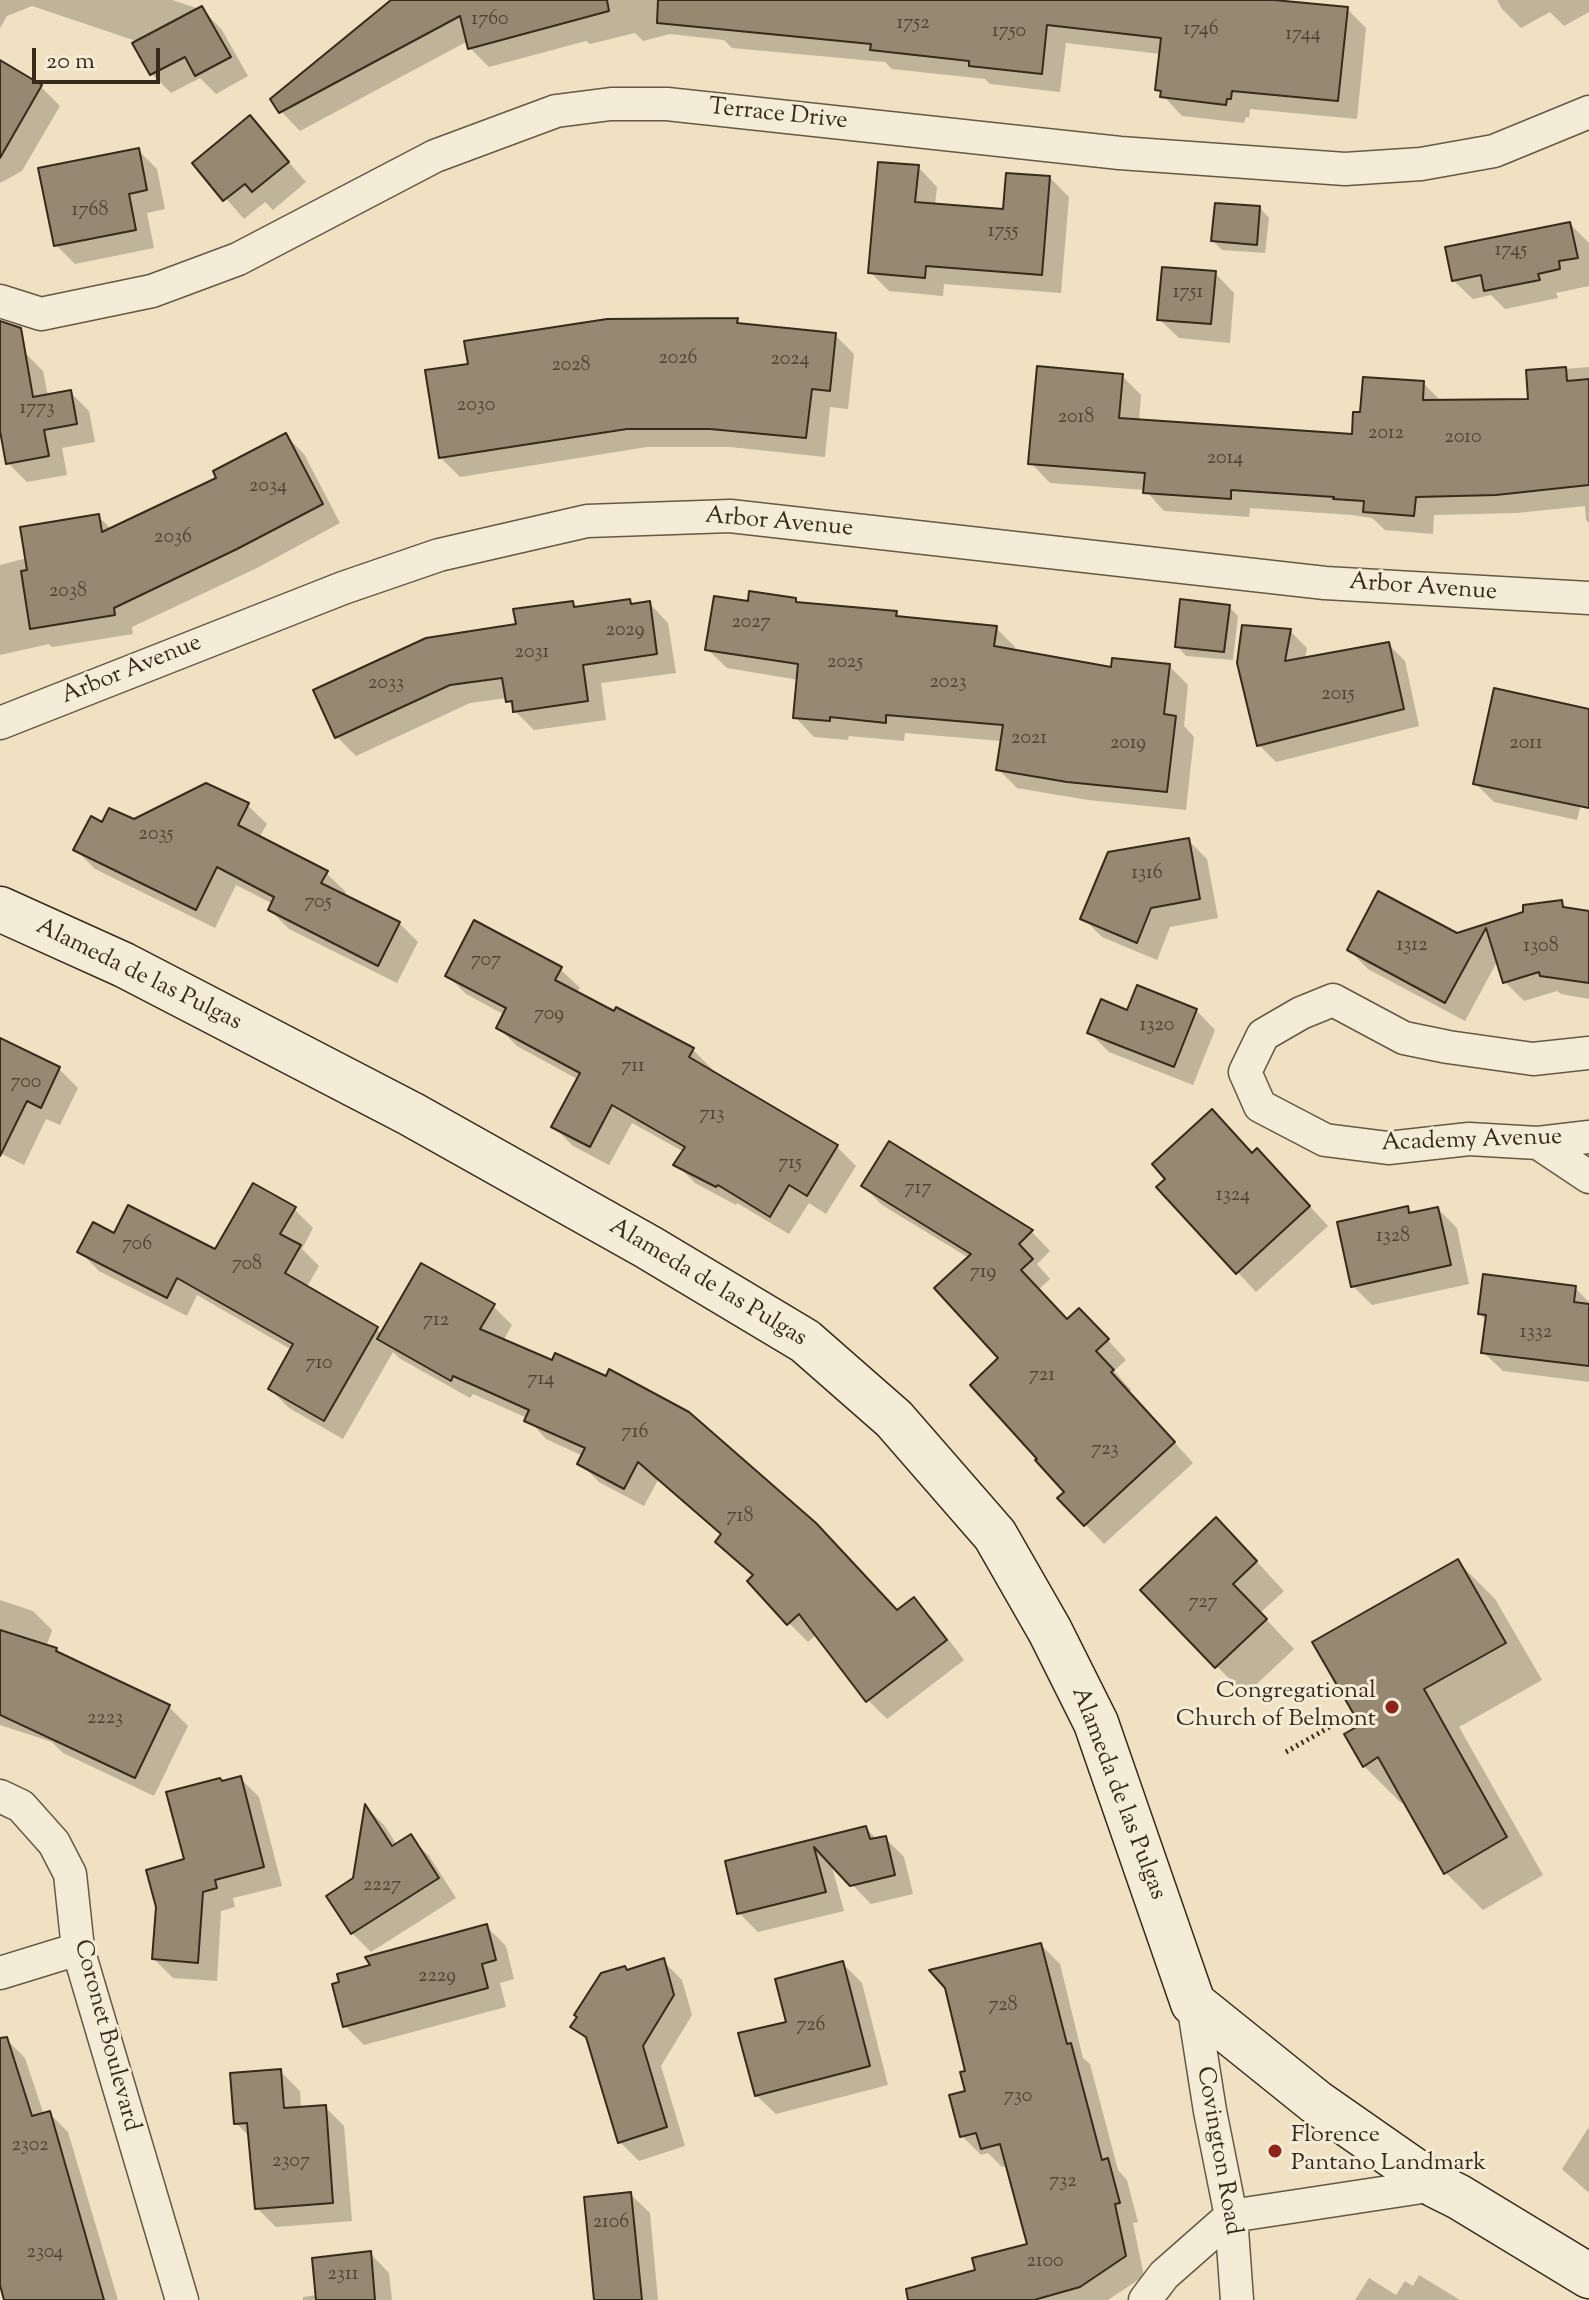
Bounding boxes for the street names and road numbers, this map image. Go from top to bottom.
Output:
street label: Terrace Drive [707,94,849,138]
street label: Arbor Avenue [704,503,854,545]
street label: Arbor Avenue [1348,569,1498,609]
street label: Arbor Avenue [58,630,206,712]
street label: Alameda de las Pulgas [30,914,246,1038]
street label: Academy Avenue [1381,1124,1563,1160]
street label: Alameda de las Pulgas [603,1214,811,1354]
street label: Alameda de las Pulgas [1063,1684,1171,1904]
street label: Coronet Boulevard [66,1937,144,2135]
street label: Covington Road [1188,2064,1246,2238]

